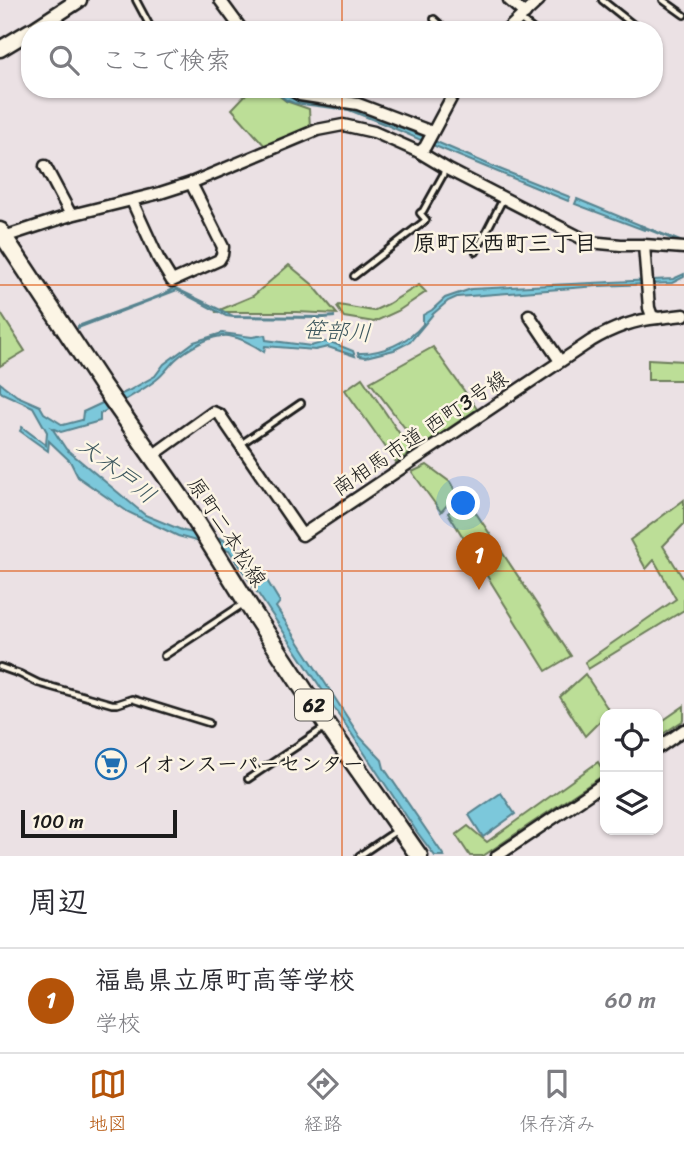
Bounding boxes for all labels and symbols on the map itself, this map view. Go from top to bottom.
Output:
district label: 原町区西町三丁目 [413,223,597,264]
water label: 笹部川 [301,309,372,354]
street label: 南相馬市道 西町3号線 [324,360,516,506]
water label: 大木戸川 [68,426,166,515]
street label: 原町二本松線 [177,469,277,595]
your location [446,486,480,520]
pin: 1 [456,532,502,590]
road number: 62 [295,690,333,720]
place label: イオンスーパーセンター [134,745,364,783]
supermarket icon: イオンスーパーセンター [94,747,128,781]
scale bar [21,807,177,839]

